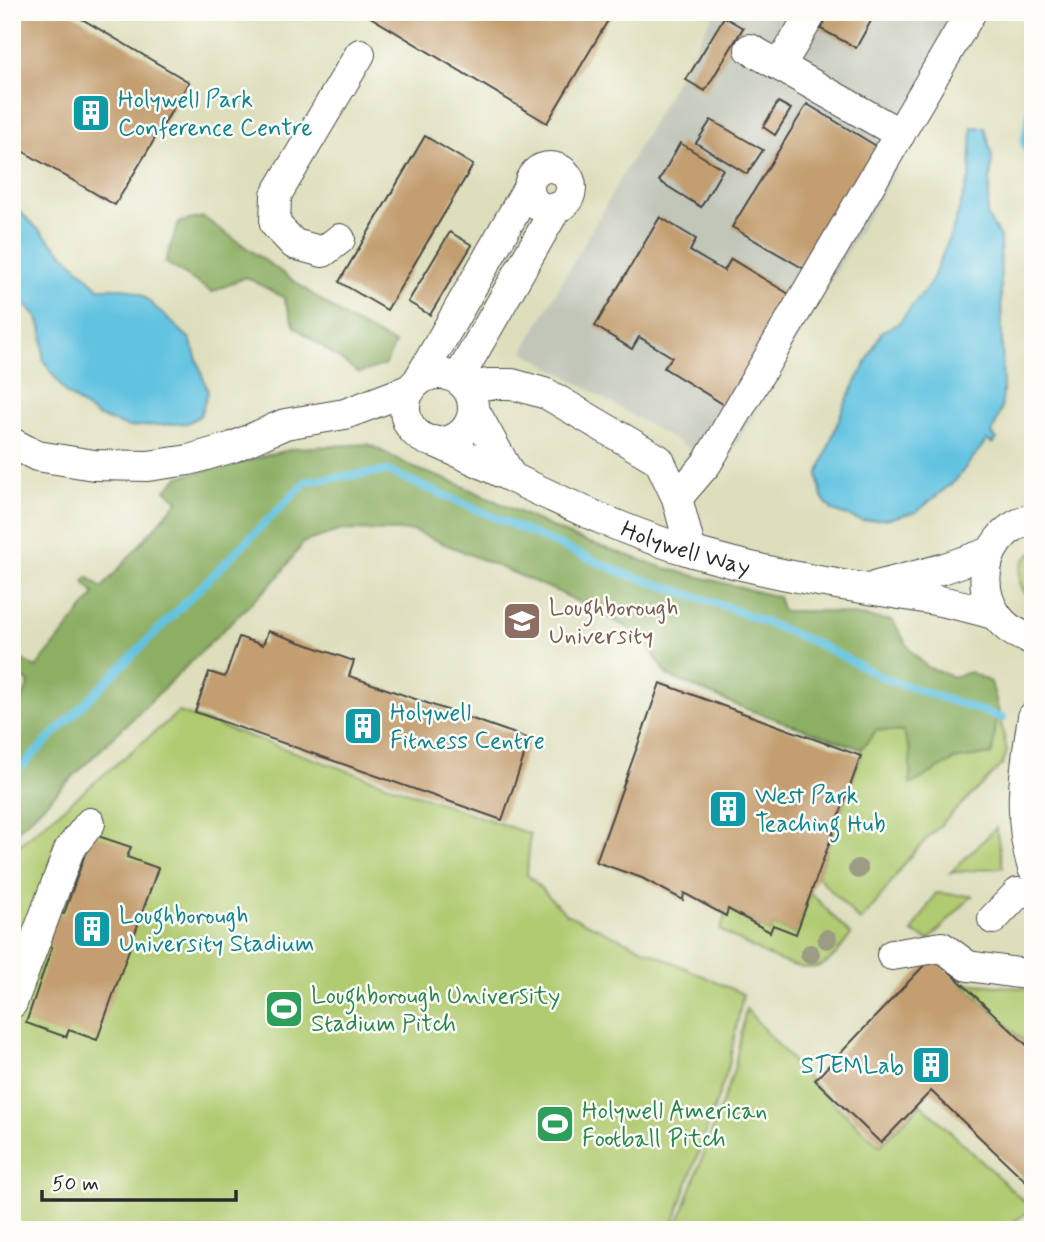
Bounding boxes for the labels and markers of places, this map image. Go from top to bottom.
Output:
place label: Holywell Park Conference Centre [118,85,313,144]
building icon: Holywell Park Conference Centre [70,92,112,134]
place label: Loughborough University [549,593,678,652]
school or university icon: Loughborough University [501,600,543,642]
place label: Holywell Fitness Centre [390,698,545,757]
building icon: Holywell Fitness Centre [342,705,384,747]
place label: West Park Teaching Hub [755,781,886,843]
building icon: West Park Teaching Hub [707,788,749,830]
place label: Loughborough University Stadium [119,901,314,960]
building icon: Loughborough University Stadium [71,908,113,950]
place label: Loughborough University Stadium Pitch [311,981,560,1040]
sports icon: Loughborough University Stadium Pitch [263,988,305,1030]
building icon: STEMLab [910,1044,952,1086]
place label: STEMLab [801,1051,904,1082]
place label: Holywell American Football Pitch [582,1096,767,1155]
sports icon: Holywell American Football Pitch [534,1103,576,1145]

